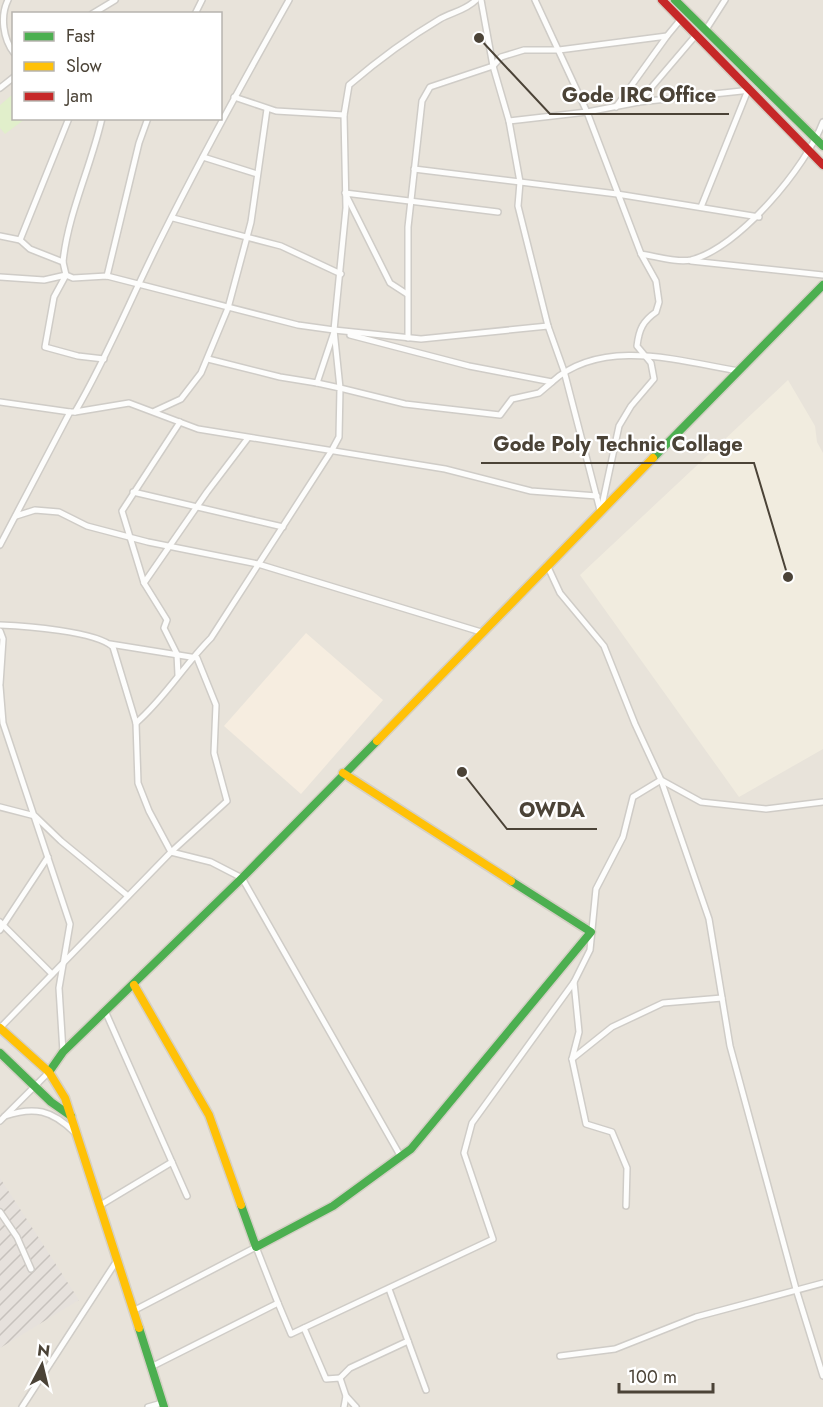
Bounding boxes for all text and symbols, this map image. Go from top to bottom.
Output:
legend [12,12,222,120]
text: Fast [66,23,95,49]
text: Slow [66,53,103,79]
callout: Gode IRC Office [550,76,729,114]
text: Gode IRC Office [562,81,716,110]
text: Jam [64,83,93,109]
callout: Gode Poly Technic Collage [481,425,754,463]
text: Gode Poly Technic Collage [493,430,743,459]
callout: OWDA [507,791,597,829]
text: OWDA [519,796,585,825]
north arrow [12,1335,72,1395]
text: N [36,1338,51,1363]
scale bar [619,1356,714,1394]
text: 100 m [628,1364,677,1390]

